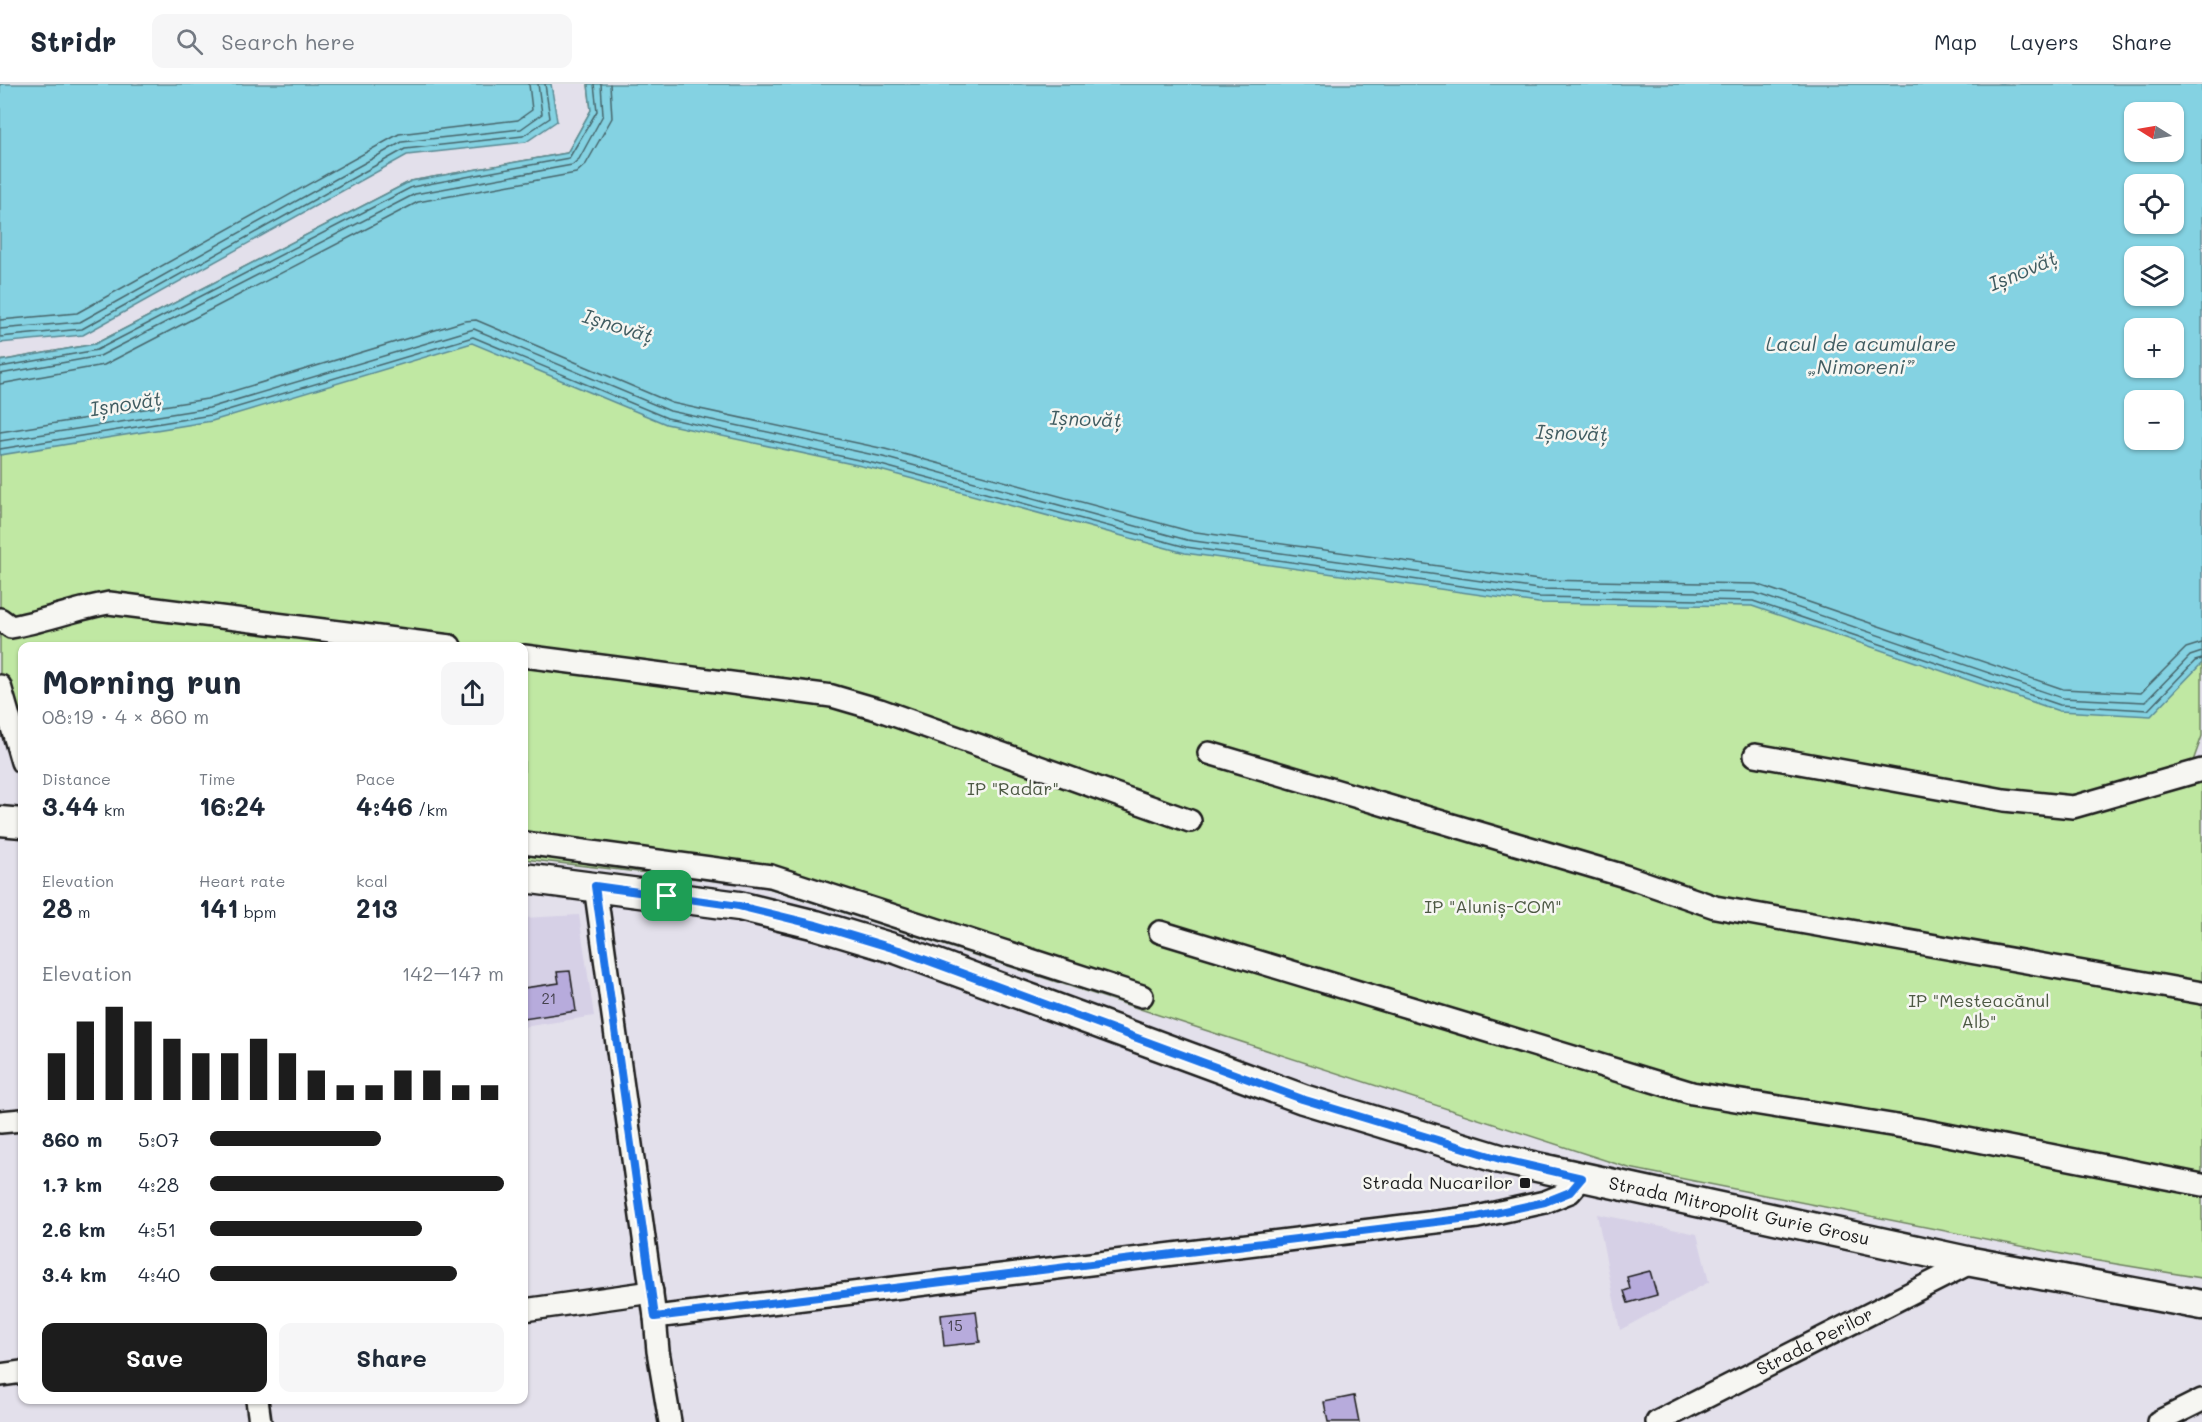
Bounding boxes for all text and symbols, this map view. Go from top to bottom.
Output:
search box [152,14,572,68]
text: Stridr [30,23,116,59]
icon: search [173,25,206,58]
text: Search here [221,27,355,56]
text: Map [1934,28,1977,55]
text: Layers [2010,28,2079,55]
text: Share [2112,28,2172,55]
north arrow [2124,102,2184,162]
map controls [2124,102,2184,450]
button: locate [2124,174,2184,234]
water label: Ișnovăț [1984,244,2061,297]
button: layers [2124,246,2184,306]
water label: Ișnovăț [580,302,657,349]
button: + [2124,318,2184,378]
water label: Lacul de acumulare „Nimoreni” [1766,330,1956,379]
water label: Ișnovăț [88,385,164,423]
button: − [2124,390,2184,450]
water label: Ișnovăț [1049,404,1123,433]
water label: Ișnovăț [1535,418,1609,447]
text: Morning run [42,659,242,702]
button: share [441,662,504,725]
text: 08:19 · 4 × 860 m [42,703,209,729]
text: Distance [42,768,111,789]
text: Time [199,768,235,789]
text: Pace [356,768,395,789]
park label: IP "Radar" [967,776,1059,800]
text: 3.44 [42,789,99,823]
text: 16:24 [199,789,266,823]
text: 4:46 [356,789,413,823]
text: km [99,799,125,820]
text: /km [413,799,448,820]
text: Elevation [42,870,114,891]
text: Heart rate [199,870,285,891]
text: kcal [356,870,388,891]
pin [641,870,692,921]
icon: arrive [650,879,683,912]
text: 28 [42,891,73,925]
text: 141 [199,891,239,925]
text: 213 [356,891,398,925]
park label: IP "Aluniș-COM" [1424,894,1562,918]
text: m [73,901,91,922]
text: bpm [239,901,276,922]
text: Elevation [42,960,132,986]
text: 142–147 m [402,960,504,986]
house number: 21 [541,988,557,1008]
park label: IP "Mesteacănul Alb" [1908,988,2050,1033]
text: 860 m [42,1126,102,1152]
text: 5:07 [138,1126,179,1152]
place label: Strada Nucarilor [1363,1170,1513,1194]
street label: Strada Mitropolit Gurie Grosu [1607,1170,1872,1250]
text: 1.7 km [42,1171,102,1197]
text: 4:28 [138,1171,179,1197]
marker: Strada Nucarilor [1518,1176,1532,1190]
text: 2.6 km [42,1216,105,1242]
text: 4:51 [138,1216,177,1242]
text: 3.4 km [42,1261,107,1287]
text: 4:40 [138,1261,180,1287]
street label: Strada Perilor [1752,1301,1877,1381]
house number: 15 [947,1315,963,1335]
button: Save [42,1323,267,1392]
button: Share [279,1323,504,1392]

